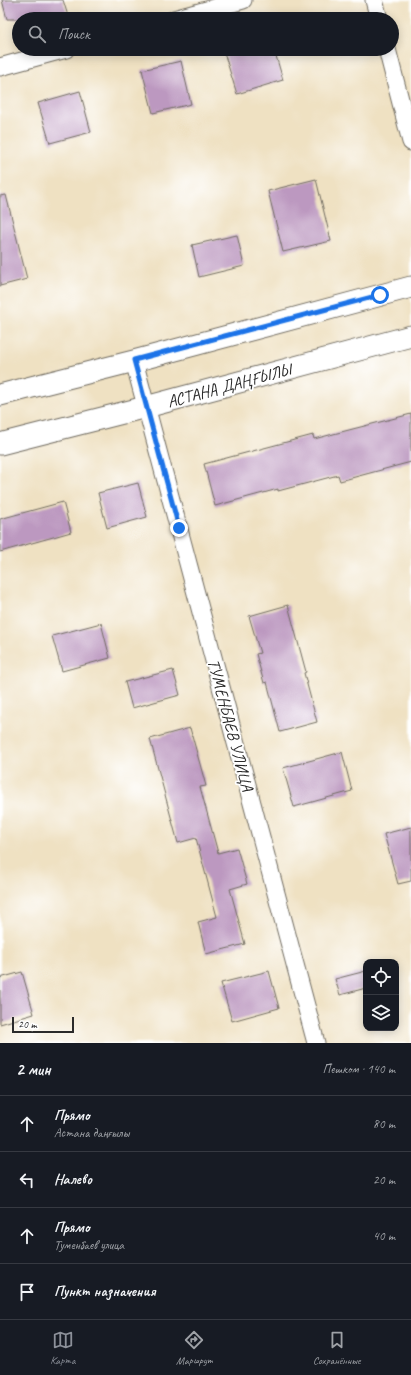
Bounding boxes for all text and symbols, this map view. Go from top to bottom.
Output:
search box [12,12,399,56]
icon: search [26,23,48,45]
text: Поиск [58,25,90,44]
route start [371,286,389,304]
street label: АСТАНА ДАҢҒЫЛЫ [165,358,296,412]
route end [170,519,188,537]
street label: ТУМЕНБАЕВ УЛИЦА [203,657,259,795]
map controls [363,959,399,1031]
button: locate [363,959,399,995]
button: layers [363,995,399,1031]
scale bar [12,1015,74,1034]
text: 20 m [18,1017,37,1031]
text: 2 мин [16,1059,51,1080]
text: Пешком · 140 m [322,1061,395,1077]
text: Прямо [54,1106,90,1125]
icon: ahead [16,1113,38,1135]
text: 80 m [373,1116,395,1132]
text: Астана даңғылы [54,1125,129,1141]
icon: left [16,1169,38,1191]
text: Налево [54,1170,92,1189]
text: 20 m [373,1172,395,1188]
text: Прямо [54,1218,90,1237]
icon: ahead [16,1225,38,1247]
text: 40 m [373,1228,395,1244]
text: Туменбаев улица [54,1237,124,1253]
icon: arrive [16,1281,38,1303]
text: Пункт назначения [54,1282,156,1301]
tab: Карта [50,1329,75,1367]
tab: Маршрут [176,1329,212,1367]
tab: Сохранённые [313,1329,361,1367]

